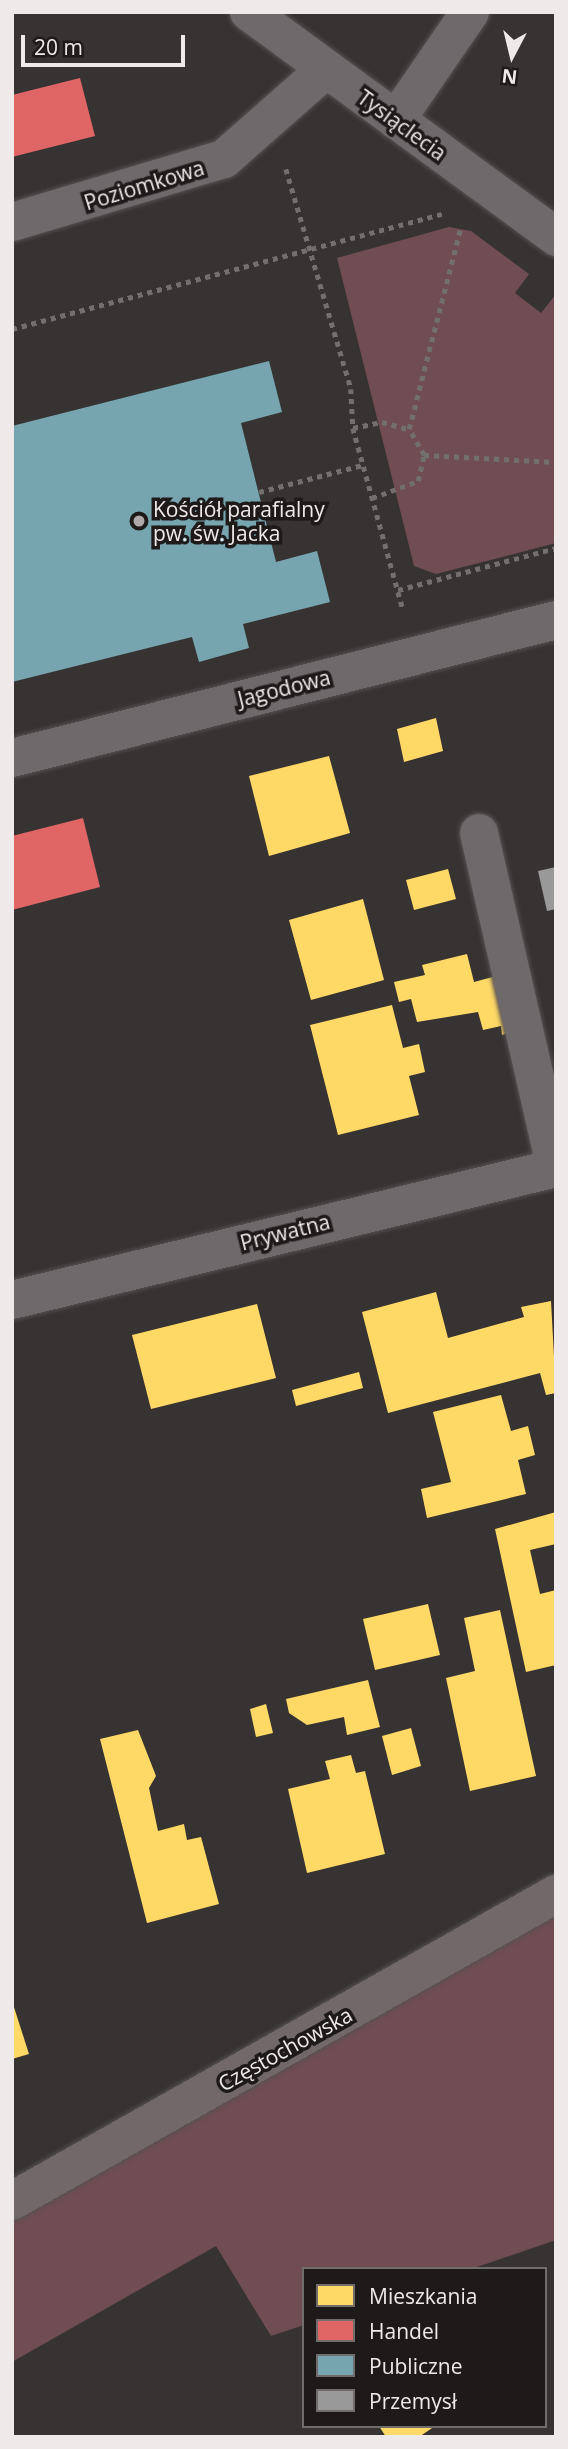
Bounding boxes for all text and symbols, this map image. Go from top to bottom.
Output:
scale bar [24,21,189,65]
north arrow [477,21,547,91]
text: 20 m [34,33,83,61]
text: N [500,63,519,91]
street label: Tysiąclecia [353,84,451,166]
street label: Poziomkowa [81,155,207,215]
place label: Kościół parafialny pw. św. Jacka [153,496,325,546]
marker: Kościół parafialny pw. św. Jacka [131,513,147,529]
street label: Jagodowa [235,664,333,712]
street label: Prywatna [237,1209,333,1255]
street label: Częstochowska [213,2002,357,2096]
legend [302,2267,547,2428]
text: Mieszkania [369,2282,477,2310]
text: Handel [369,2317,439,2345]
text: Publiczne [369,2352,463,2380]
text: Przemysł [369,2387,457,2415]

